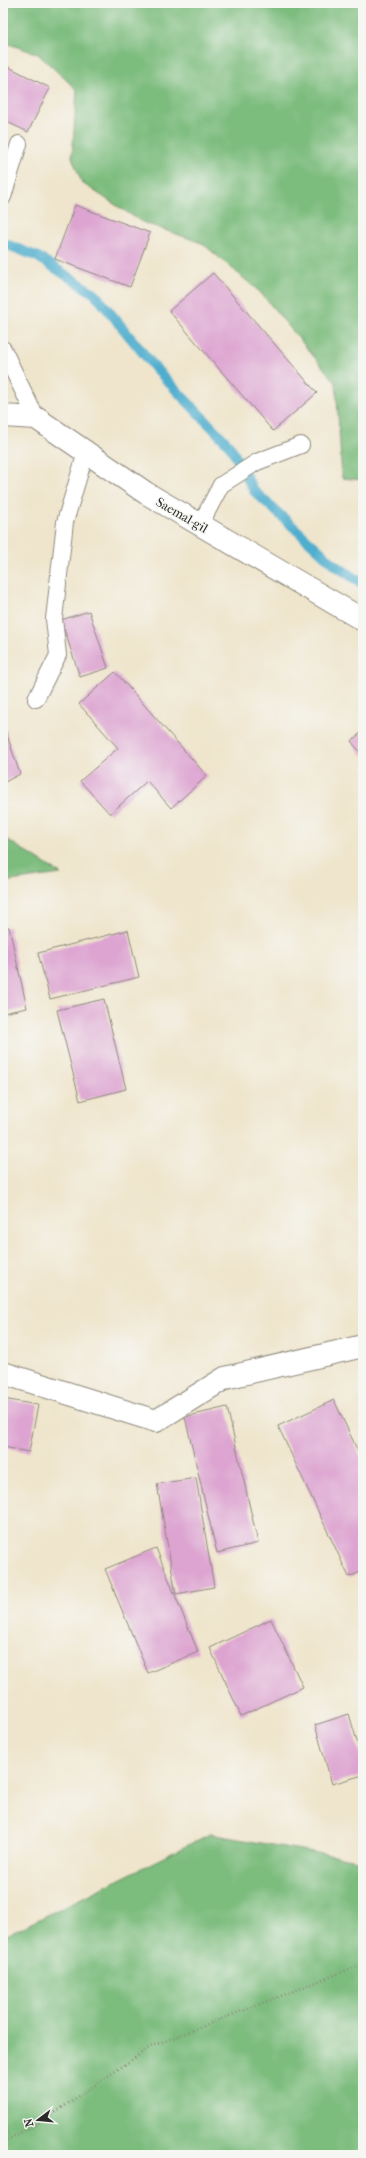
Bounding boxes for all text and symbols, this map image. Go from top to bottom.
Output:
street label: Saemal-gil [153,494,211,536]
north arrow [18,2100,58,2140]
text: N [21,2116,36,2128]

